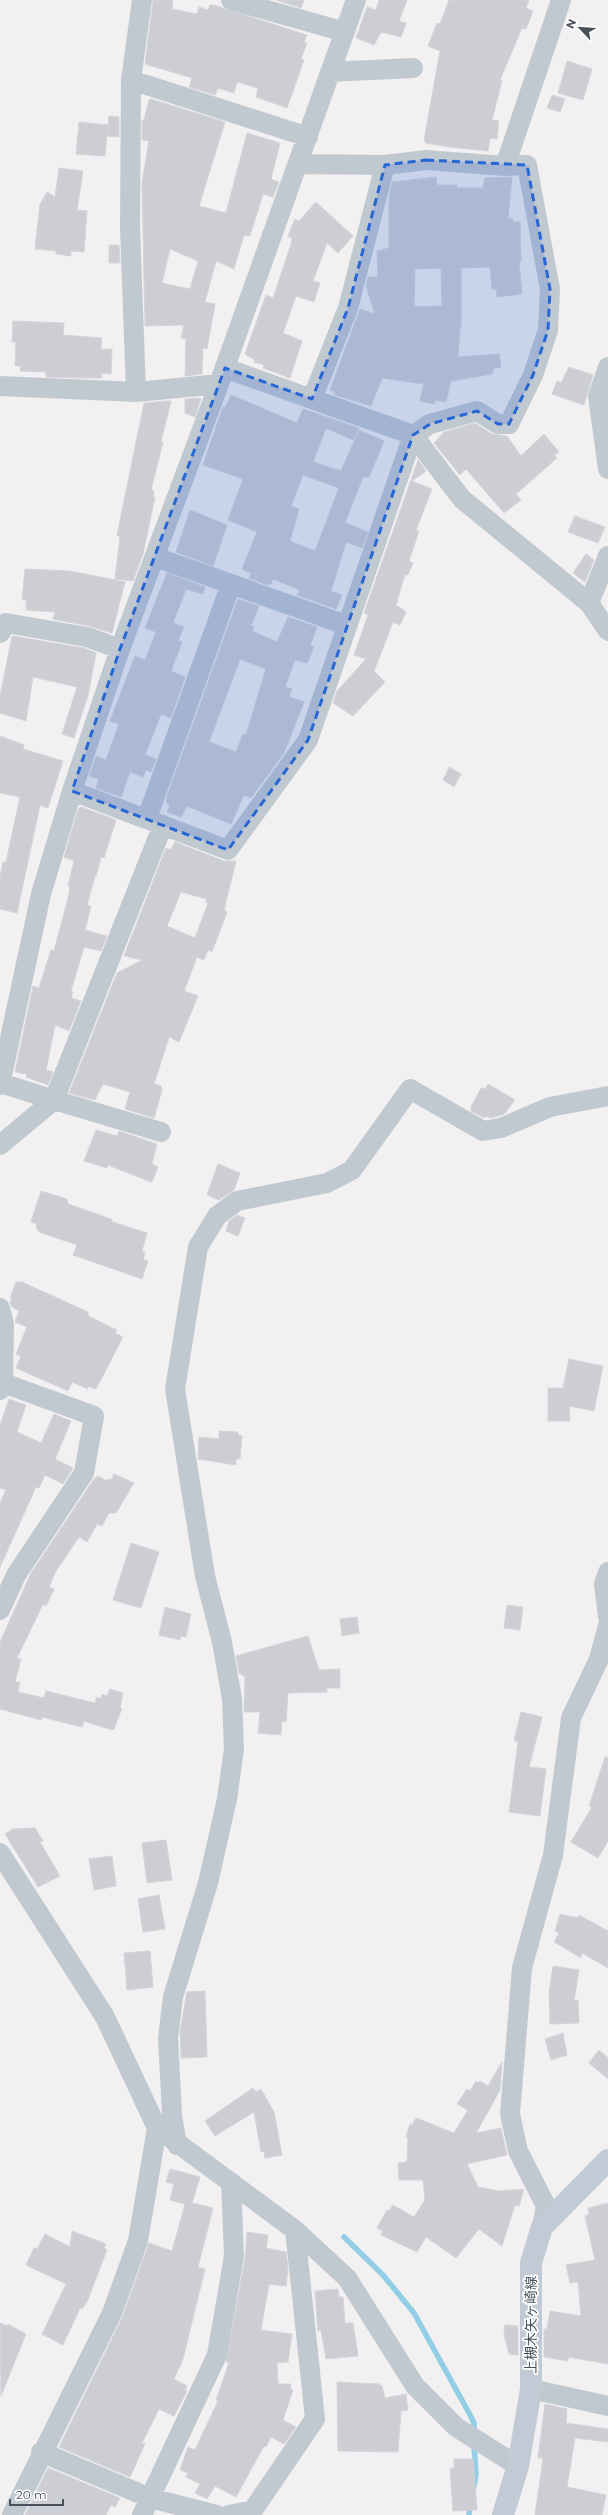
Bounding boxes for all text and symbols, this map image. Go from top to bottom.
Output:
north arrow [560,8,600,48]
text: N [563,17,579,31]
street label: 上槻木矢ヶ崎線 [522,2276,540,2374]
scale bar [10,2481,63,2507]
text: 20 m [16,2487,47,2502]

